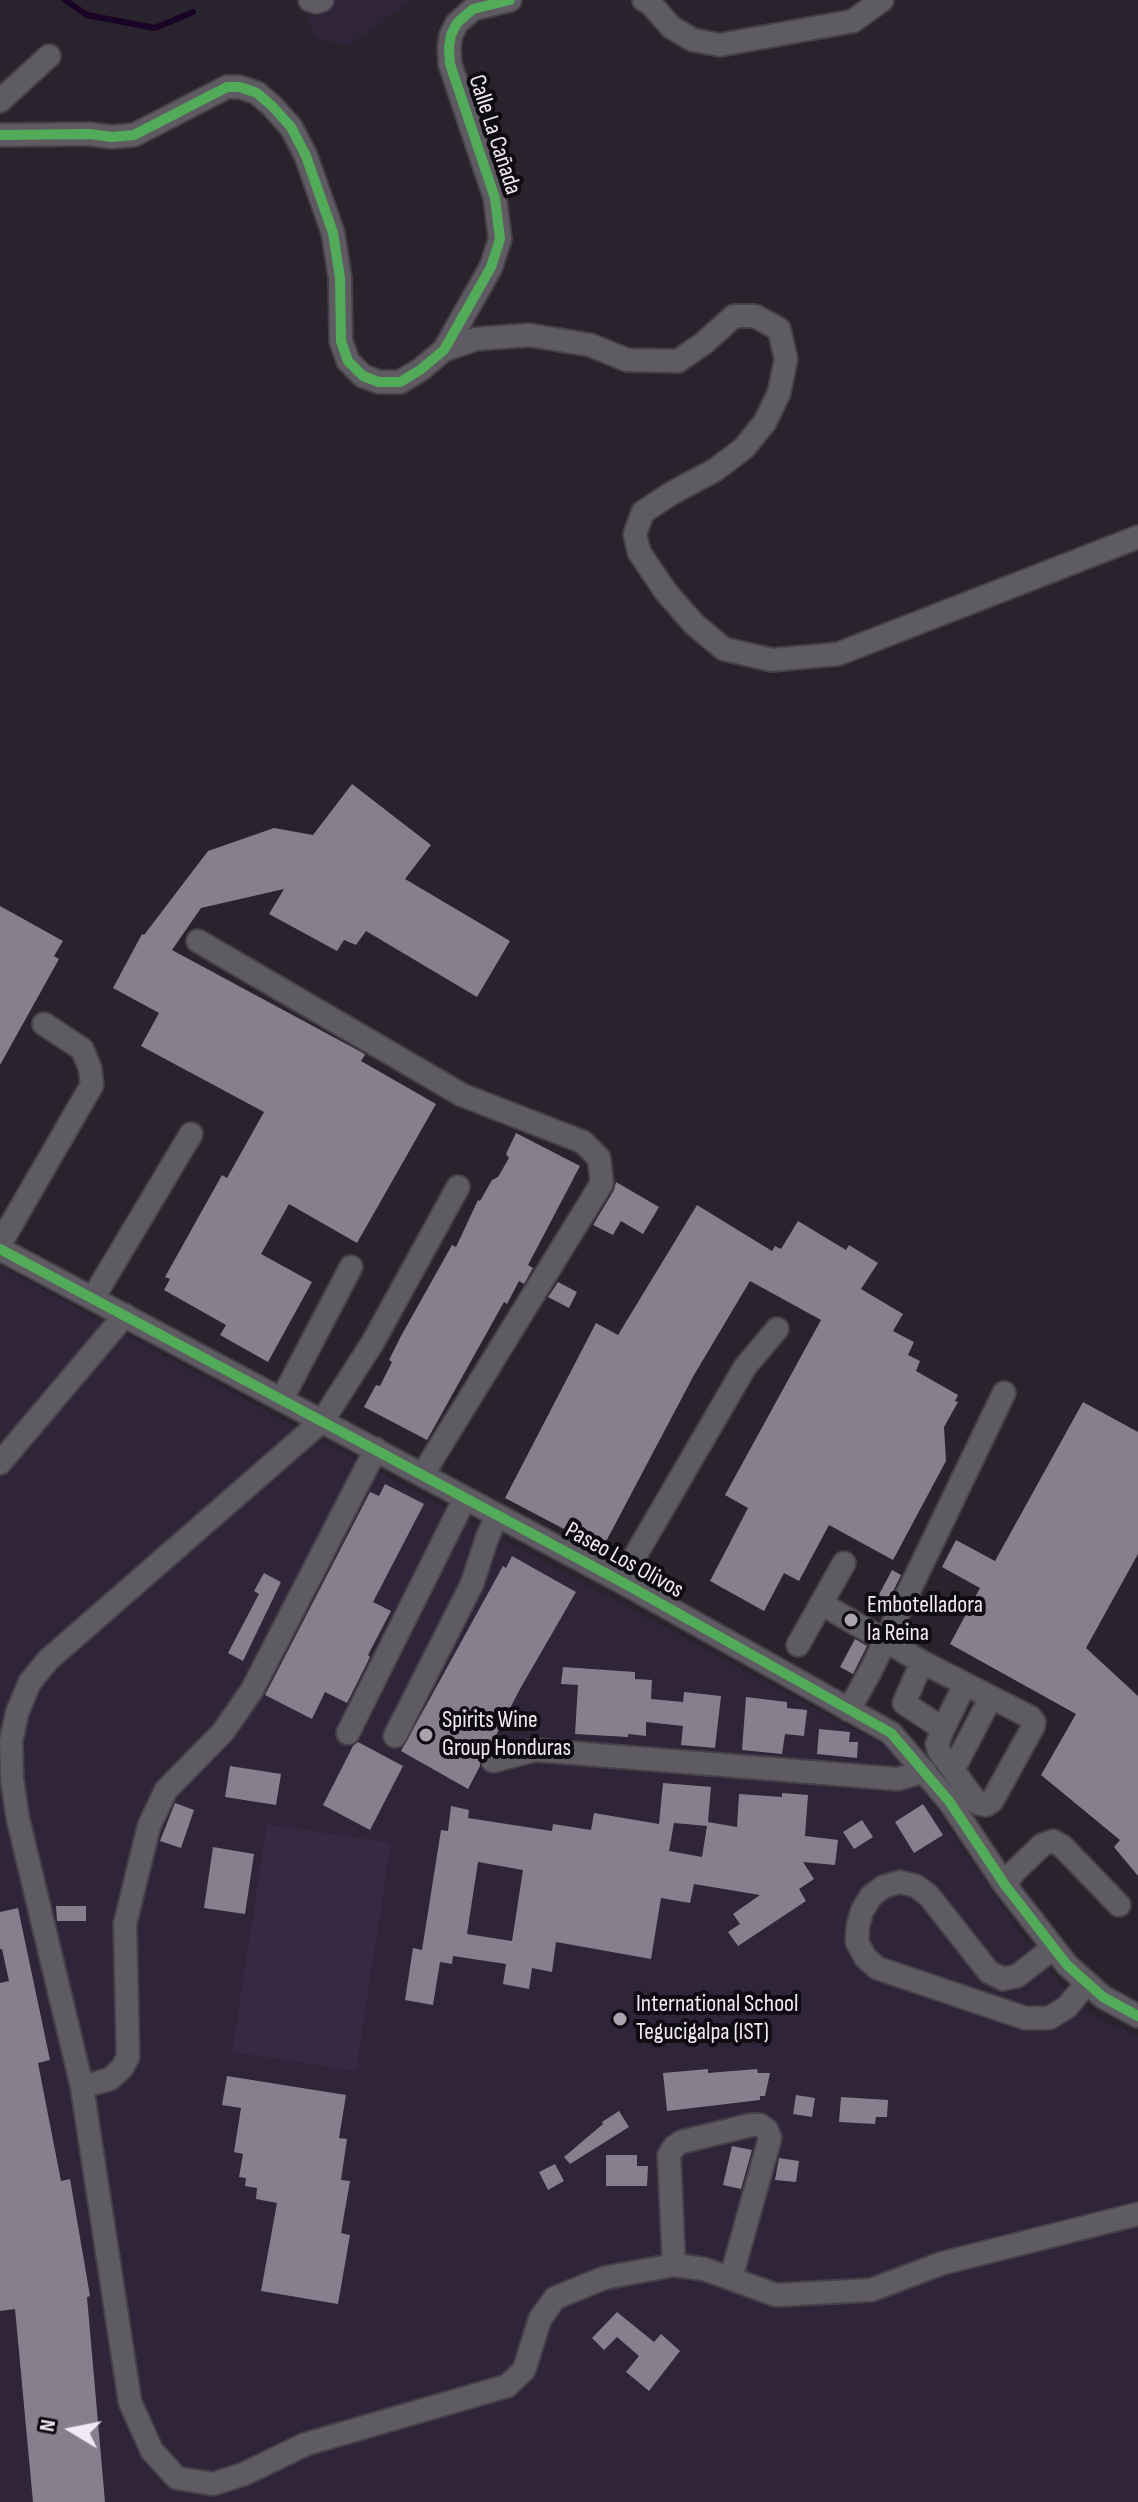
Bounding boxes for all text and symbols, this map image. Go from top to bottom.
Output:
street label: Calle La Cañada [461,72,527,198]
street label: Paseo Los Olivos [560,1517,688,1605]
place label: Embotelladora la Reina [867,1592,983,1648]
marker: Embotelladora la Reina [842,1611,860,1629]
place label: Spirits Wine Group Honduras [442,1707,571,1763]
marker: Spirits Wine Group Honduras [417,1726,435,1744]
place label: International School Tegucigalpa (IST) [636,1991,799,2047]
marker: International School Tegucigalpa (IST) [611,2010,629,2028]
north arrow [32,2390,112,2470]
text: N [34,2418,62,2434]

